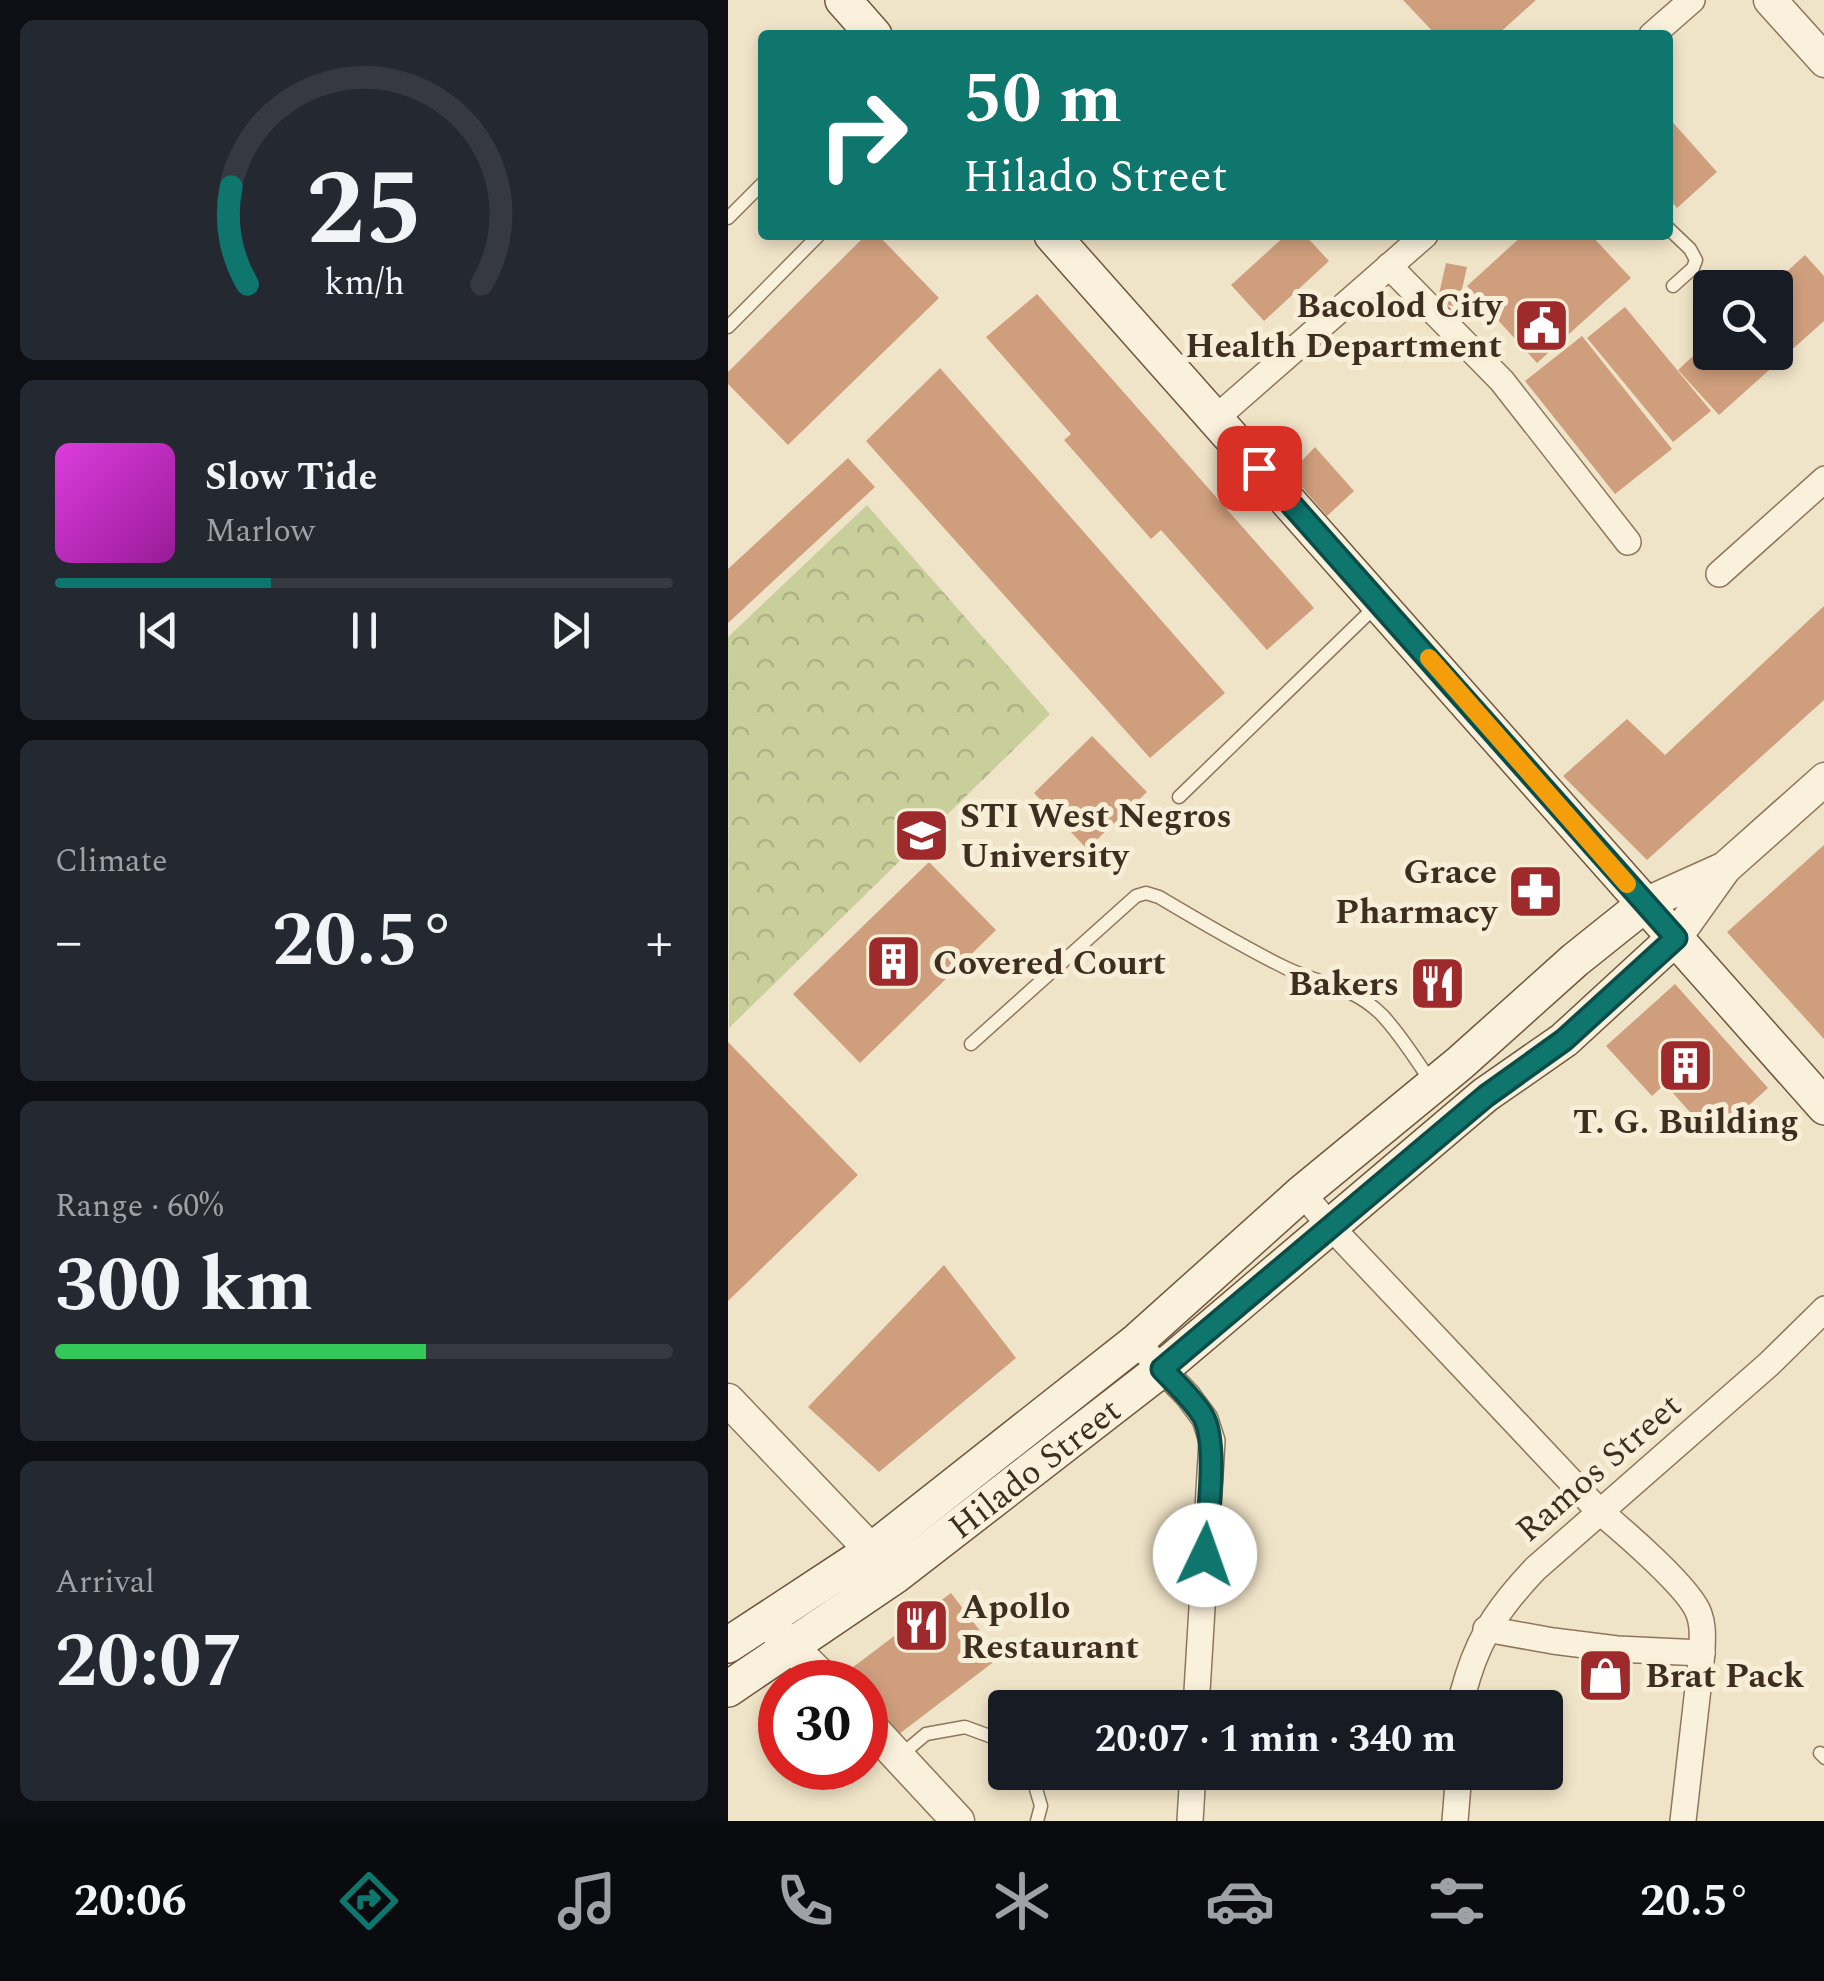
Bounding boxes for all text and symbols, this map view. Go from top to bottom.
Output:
text: 50 m [963,47,1122,153]
icon: right [798,70,928,200]
text: 25 [306,132,422,290]
text: Hilado Street [963,143,1228,212]
text: km/h [324,256,404,311]
map controls [1693,270,1793,370]
button: search [1693,270,1793,370]
place label: Bacolod City Health Department [1185,280,1503,373]
public building icon: Bacolod City Health Department [1511,295,1571,355]
pin [1217,426,1302,511]
icon: arrive [1232,441,1287,496]
text: Slow Tide [205,449,377,507]
text: Marlow [205,507,315,556]
icon: previous [131,603,186,658]
icon: pause [337,603,392,658]
icon: next [543,603,598,658]
place label: STI West Negros University [960,790,1232,883]
school or university icon: STI West Negros University [891,805,951,865]
text: Climate [55,837,167,886]
place label: Grace Pharmacy [1335,846,1498,939]
pharmacy icon: Grace Pharmacy [1506,861,1566,921]
text: 20.5° [272,885,456,999]
text: − [55,901,83,984]
text: + [645,901,673,984]
building icon: Covered Court [864,932,924,992]
place label: Covered Court [933,937,1166,990]
restaurant icon: Bakers [1408,953,1468,1013]
place label: Bakers [1288,958,1399,1011]
building icon: T. G. Building [1656,1035,1716,1095]
place label: T. G. Building [1573,1096,1799,1149]
text: Range · 60% [55,1182,223,1231]
text: 300 km [55,1230,313,1344]
street label: Ramos Street [1504,1381,1694,1555]
street label: Hilado Street [938,1385,1133,1553]
position arrow [1153,1503,1257,1607]
text: Arrival [55,1558,155,1607]
place label: Apollo Restaurant [961,1581,1139,1674]
restaurant icon: Apollo Restaurant [892,1596,952,1656]
text: 20:07 [55,1606,243,1720]
shop icon: Brat Pack [1576,1645,1636,1705]
place label: Brat Pack [1645,1650,1804,1703]
speed limit sign: 30 [758,1660,888,1790]
text: 20:07 · 1 min · 340 m [1095,1711,1456,1769]
icon: directions [334,1866,404,1936]
icon: music [552,1866,622,1936]
icon: phone [770,1866,840,1936]
icon: climate [987,1866,1057,1936]
icon: car [1205,1866,1275,1936]
icon: filters [1422,1866,1492,1936]
text: 20:06 [74,1867,187,1936]
text: 20.5° [1640,1867,1750,1936]

